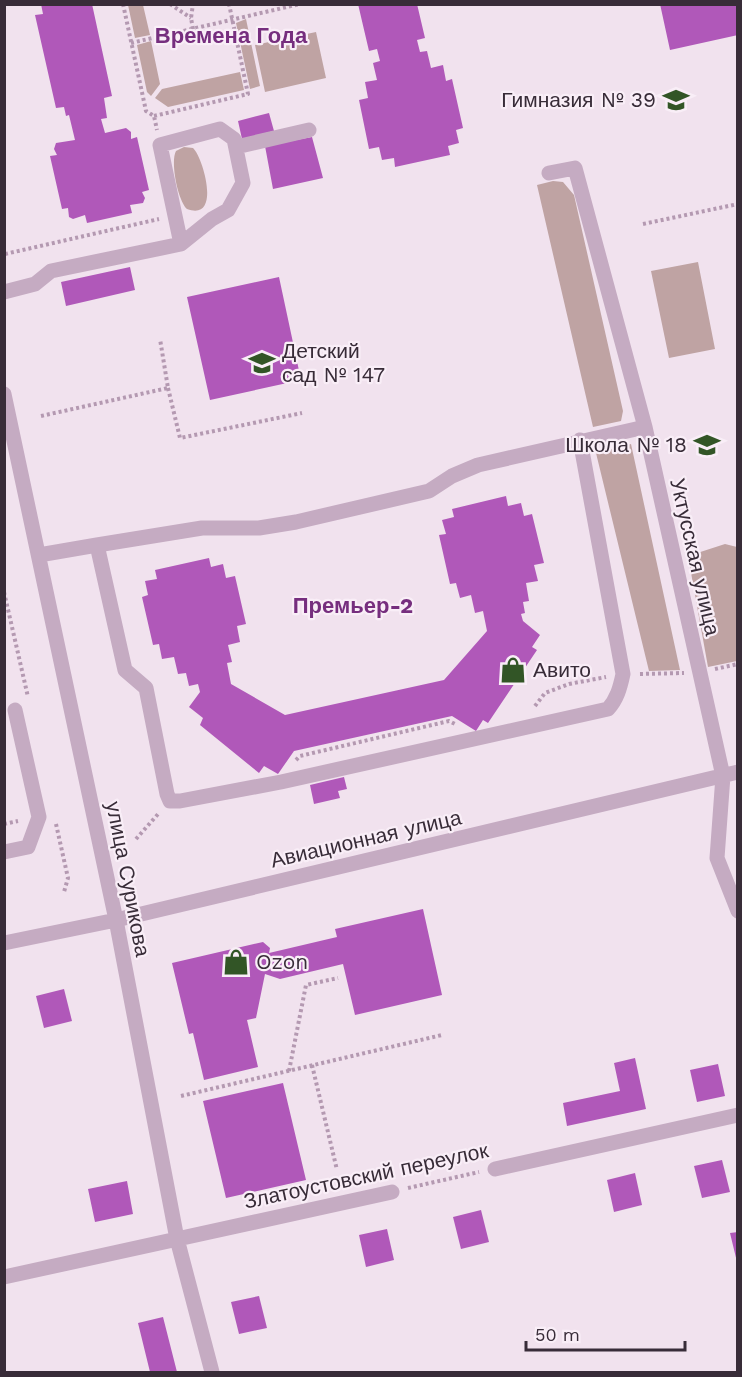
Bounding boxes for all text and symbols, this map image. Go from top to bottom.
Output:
district label: Времена Года [155,23,308,48]
school or university icon: Гимназия № 39 [661,85,691,115]
place label: Гимназия № 39 [501,87,656,112]
place label: Детский сад № 147 [282,338,385,387]
school or university icon: Детский сад № 147 [247,348,277,378]
school or university icon: Школа № 18 [692,430,722,460]
place label: Школа № 18 [565,432,687,457]
street label: Уктусская улица [665,476,726,638]
district label: Премьер-2 [293,593,413,618]
shop icon: Авито [498,655,528,685]
place label: Авито [533,657,591,682]
street label: улица Сурикова [101,799,156,959]
street label: Авиационная улица [268,804,464,873]
shop icon: Ozon [221,947,251,977]
place label: Ozon [256,949,308,974]
street label: Златоустовский переулок [241,1137,491,1214]
scale bar [526,1314,685,1352]
text: 50 m [535,1324,580,1345]

